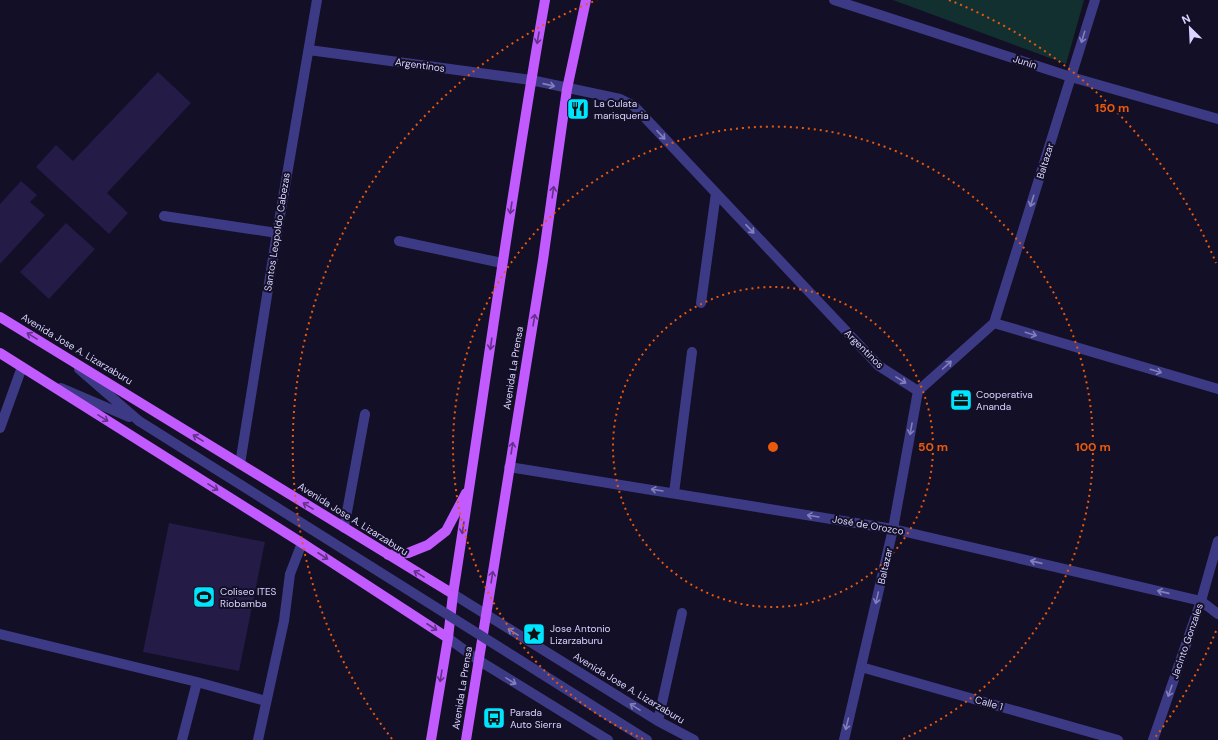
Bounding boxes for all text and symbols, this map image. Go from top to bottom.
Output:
north arrow [1170,8,1210,48]
text: N [1179,11,1192,27]
one-way arrow [1079,31,1086,44]
one-way arrow [534,32,542,45]
street label: Junín [1011,52,1039,72]
street label: Argentinos [394,55,446,75]
one-way arrow [542,81,555,89]
restaurant icon: La Culata marisqueria [565,96,591,122]
place label: La Culata marisqueria [594,97,649,122]
text: 150 m [1095,100,1129,116]
one-way arrow [656,130,666,140]
street label: Baltazar [1033,141,1057,180]
street label: Santos Leopoldo Cabezas [261,172,293,292]
one-way arrow [549,186,557,199]
one-way arrow [1028,195,1035,208]
one-way arrow [507,201,515,214]
one-way arrow [745,224,754,234]
street label: Avenida Jose A. Lizarzaburu [19,311,135,388]
one-way arrow [530,314,538,327]
street label: Avenida La Prensa [500,326,526,410]
street label: Argentinos [842,327,886,371]
one-way arrow [26,331,38,339]
one-way arrow [1024,331,1037,338]
one-way arrow [487,337,495,350]
one-way arrow [942,360,952,369]
one-way arrow [1149,368,1162,375]
one-way arrow [895,376,906,384]
office icon: Cooperativa Ananda [948,387,974,413]
place label: Cooperativa Ananda [976,388,1033,413]
one-way arrow [97,414,109,422]
one-way arrow [907,422,915,435]
one-way arrow [193,434,204,442]
text: 50 m [918,439,948,455]
text: 100 m [1075,439,1111,455]
centre of rings [766,440,780,454]
one-way arrow [508,442,516,455]
street label: Avenida Jose A. Lizarzaburu [295,480,411,559]
one-way arrow [207,483,218,491]
one-way arrow [651,486,664,494]
one-way arrow [303,502,314,510]
one-way arrow [807,512,820,520]
street label: José de Orozco [831,512,905,538]
one-way arrow [459,521,467,534]
street label: Baltazar [875,546,896,585]
one-way arrow [317,553,329,561]
one-way arrow [1030,558,1043,566]
one-way arrow [414,570,425,578]
one-way arrow [488,571,496,584]
sports icon: Coliseo ITES Riobamba [191,584,217,610]
place label: Coliseo ITES Riobamba [220,585,277,610]
one-way arrow [1156,588,1169,595]
one-way arrow [873,591,881,604]
street label: Jacinto Gonzales [1168,602,1206,680]
place icon: Jose Antonio Lizarzaburu [521,621,547,647]
place label: Jose Antonio Lizarzaburu [550,622,611,647]
one-way arrow [426,624,438,632]
one-way arrow [508,628,519,636]
street label: Avenida La Prensa [449,646,475,730]
street label: Avenida Jose A. Lizarzaburu [571,650,687,727]
one-way arrow [437,669,445,682]
one-way arrow [505,677,517,685]
one-way arrow [1166,684,1173,697]
street label: Calle 1 [973,693,1005,713]
one-way arrow [630,703,641,712]
bus stop icon: Parada Auto Sierra [481,705,507,731]
place label: Parada Auto Sierra [510,706,561,731]
one-way arrow [843,717,851,730]

